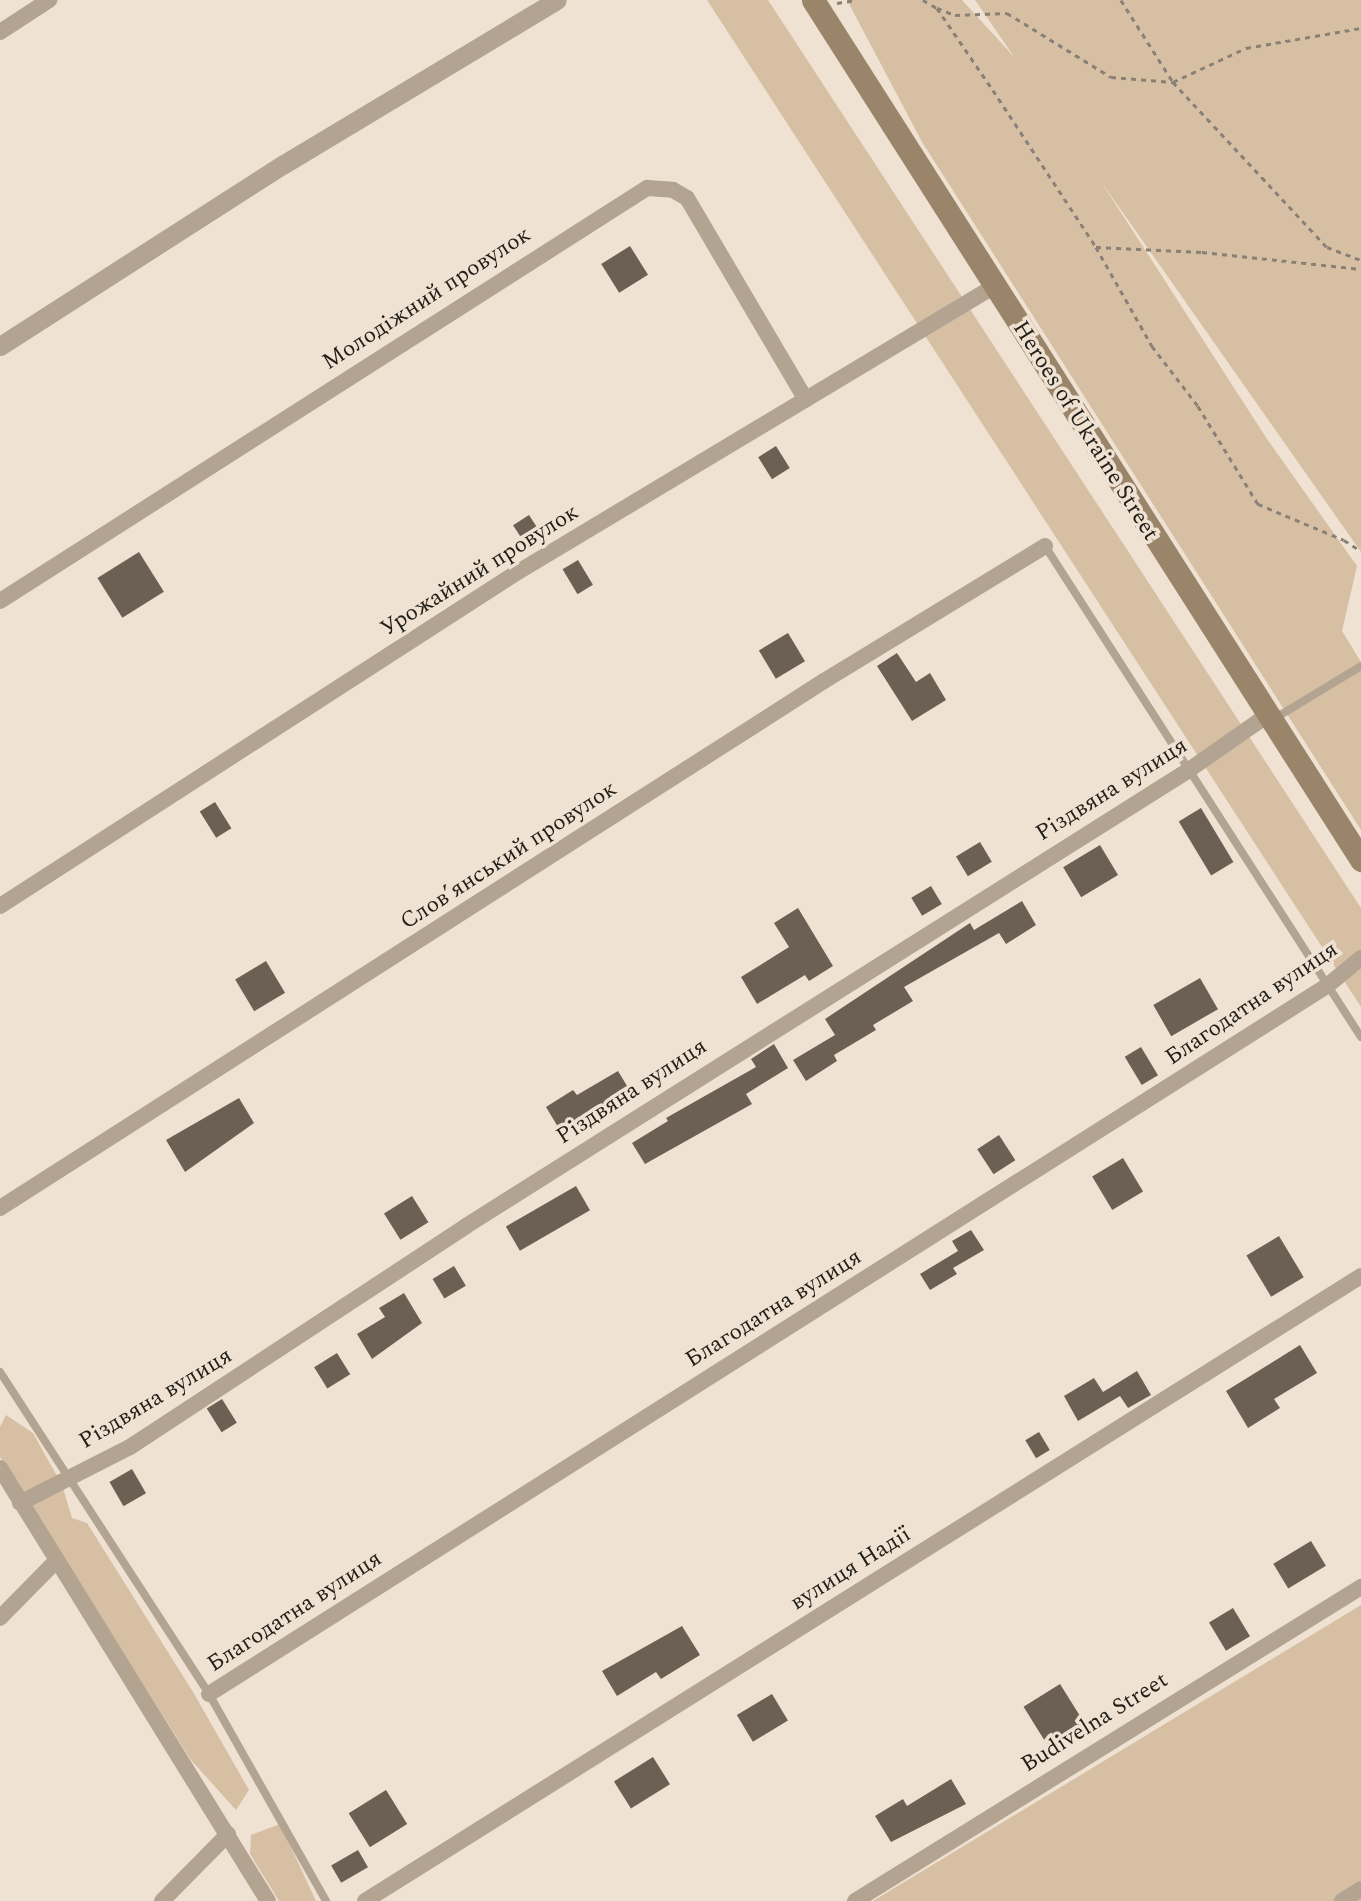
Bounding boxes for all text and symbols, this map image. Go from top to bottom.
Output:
street label: Молодіжний провулок [318,221,536,377]
street label: Heroes of Ukraine Street [1006,316,1164,546]
street label: Урожайний провулок [376,499,584,643]
street label: Різдвяна вулиця [1031,732,1193,848]
street label: Словʼянський провулок [396,776,622,936]
street label: Благодатна вулиця [1160,936,1344,1072]
street label: Різдвяна вулиця [552,1033,712,1151]
street label: Благодатна вулиця [681,1244,867,1374]
street label: Різдвяна вулиця [74,1342,238,1456]
street label: вулиця Надії [786,1521,916,1617]
street label: Благодатна вулиця [203,1545,387,1679]
street label: Budivelna Street [1017,1667,1173,1779]

